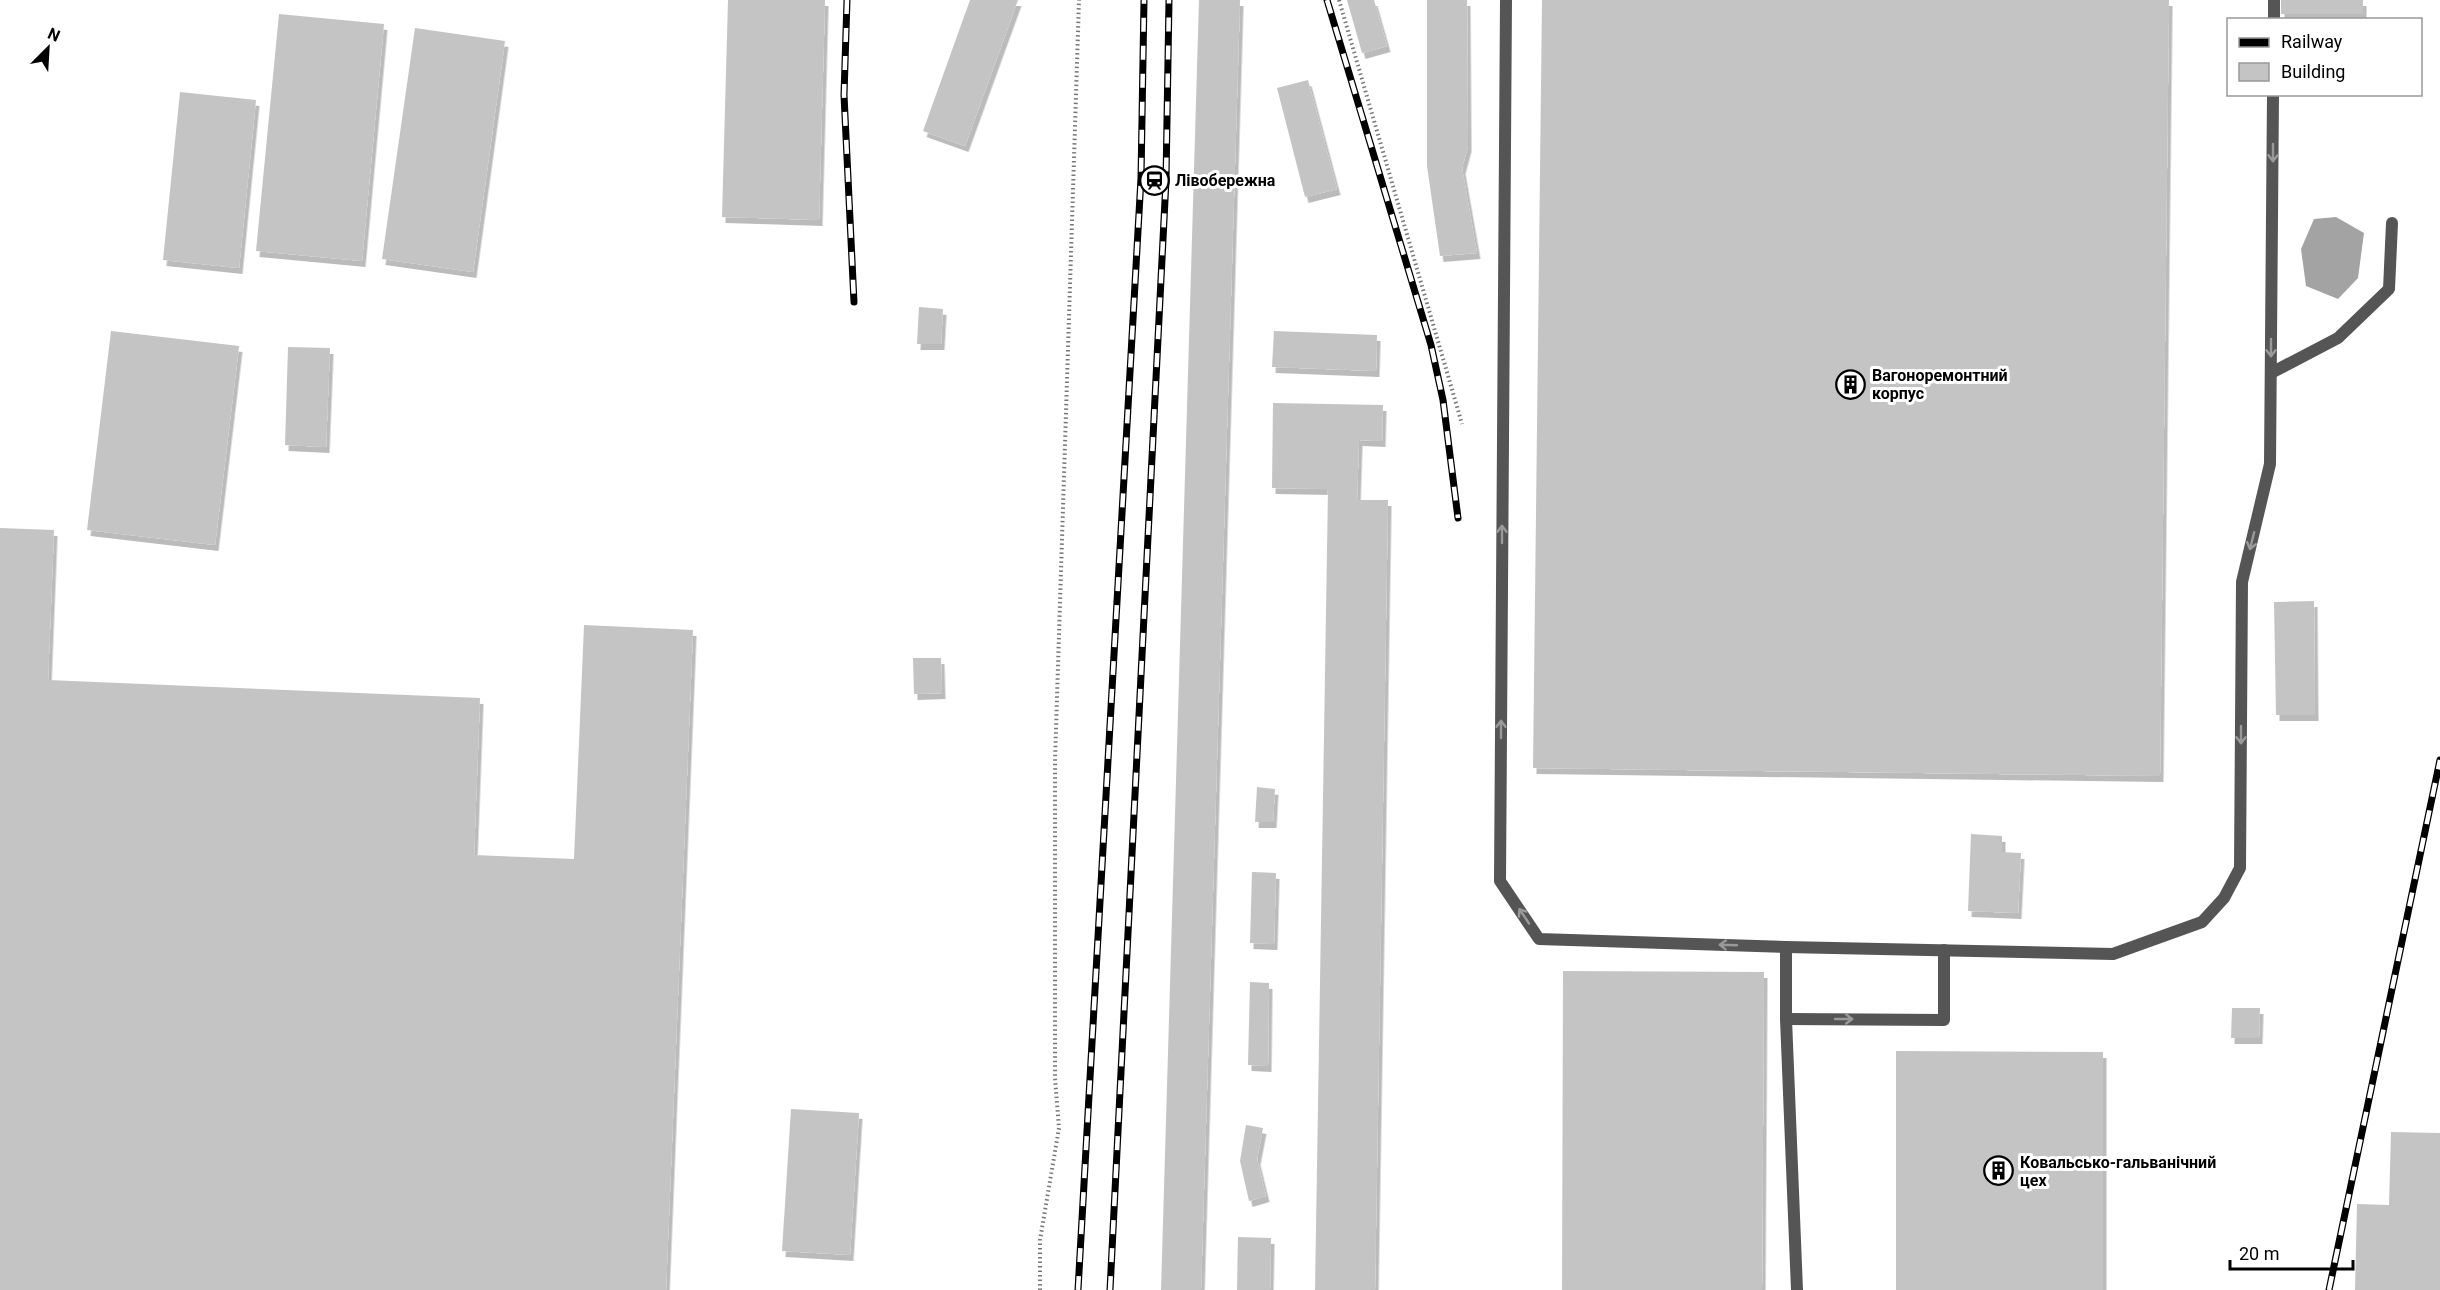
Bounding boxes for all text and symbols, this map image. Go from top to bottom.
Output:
north arrow [18,18,78,78]
legend [2227,18,2422,96]
text: N [45,24,63,46]
text: Railway [2281,31,2343,52]
text: Building [2281,61,2345,82]
one-way arrow [2267,142,2279,162]
station icon: Лівобережна [1138,164,1170,196]
place label: Лівобережна [1175,171,1276,190]
one-way arrow [2265,337,2277,357]
place label: Вагоноремонтний корпус [1872,366,2008,403]
building icon: Вагоноремонтний корпус [1835,368,1867,400]
one-way arrow [1496,524,1508,544]
one-way arrow [2245,531,2257,550]
one-way arrow [1495,719,1507,739]
one-way arrow [2235,724,2247,744]
one-way arrow [1518,909,1530,925]
one-way arrow [1718,940,1738,951]
one-way arrow [1834,1013,1854,1025]
place label: Ковальсько-гальванічний цех [2020,1153,2216,1190]
building icon: Ковальсько-гальванічний цех [1983,1155,2015,1187]
scale bar [2230,1233,2353,1271]
text: 20 m [2239,1243,2279,1264]

